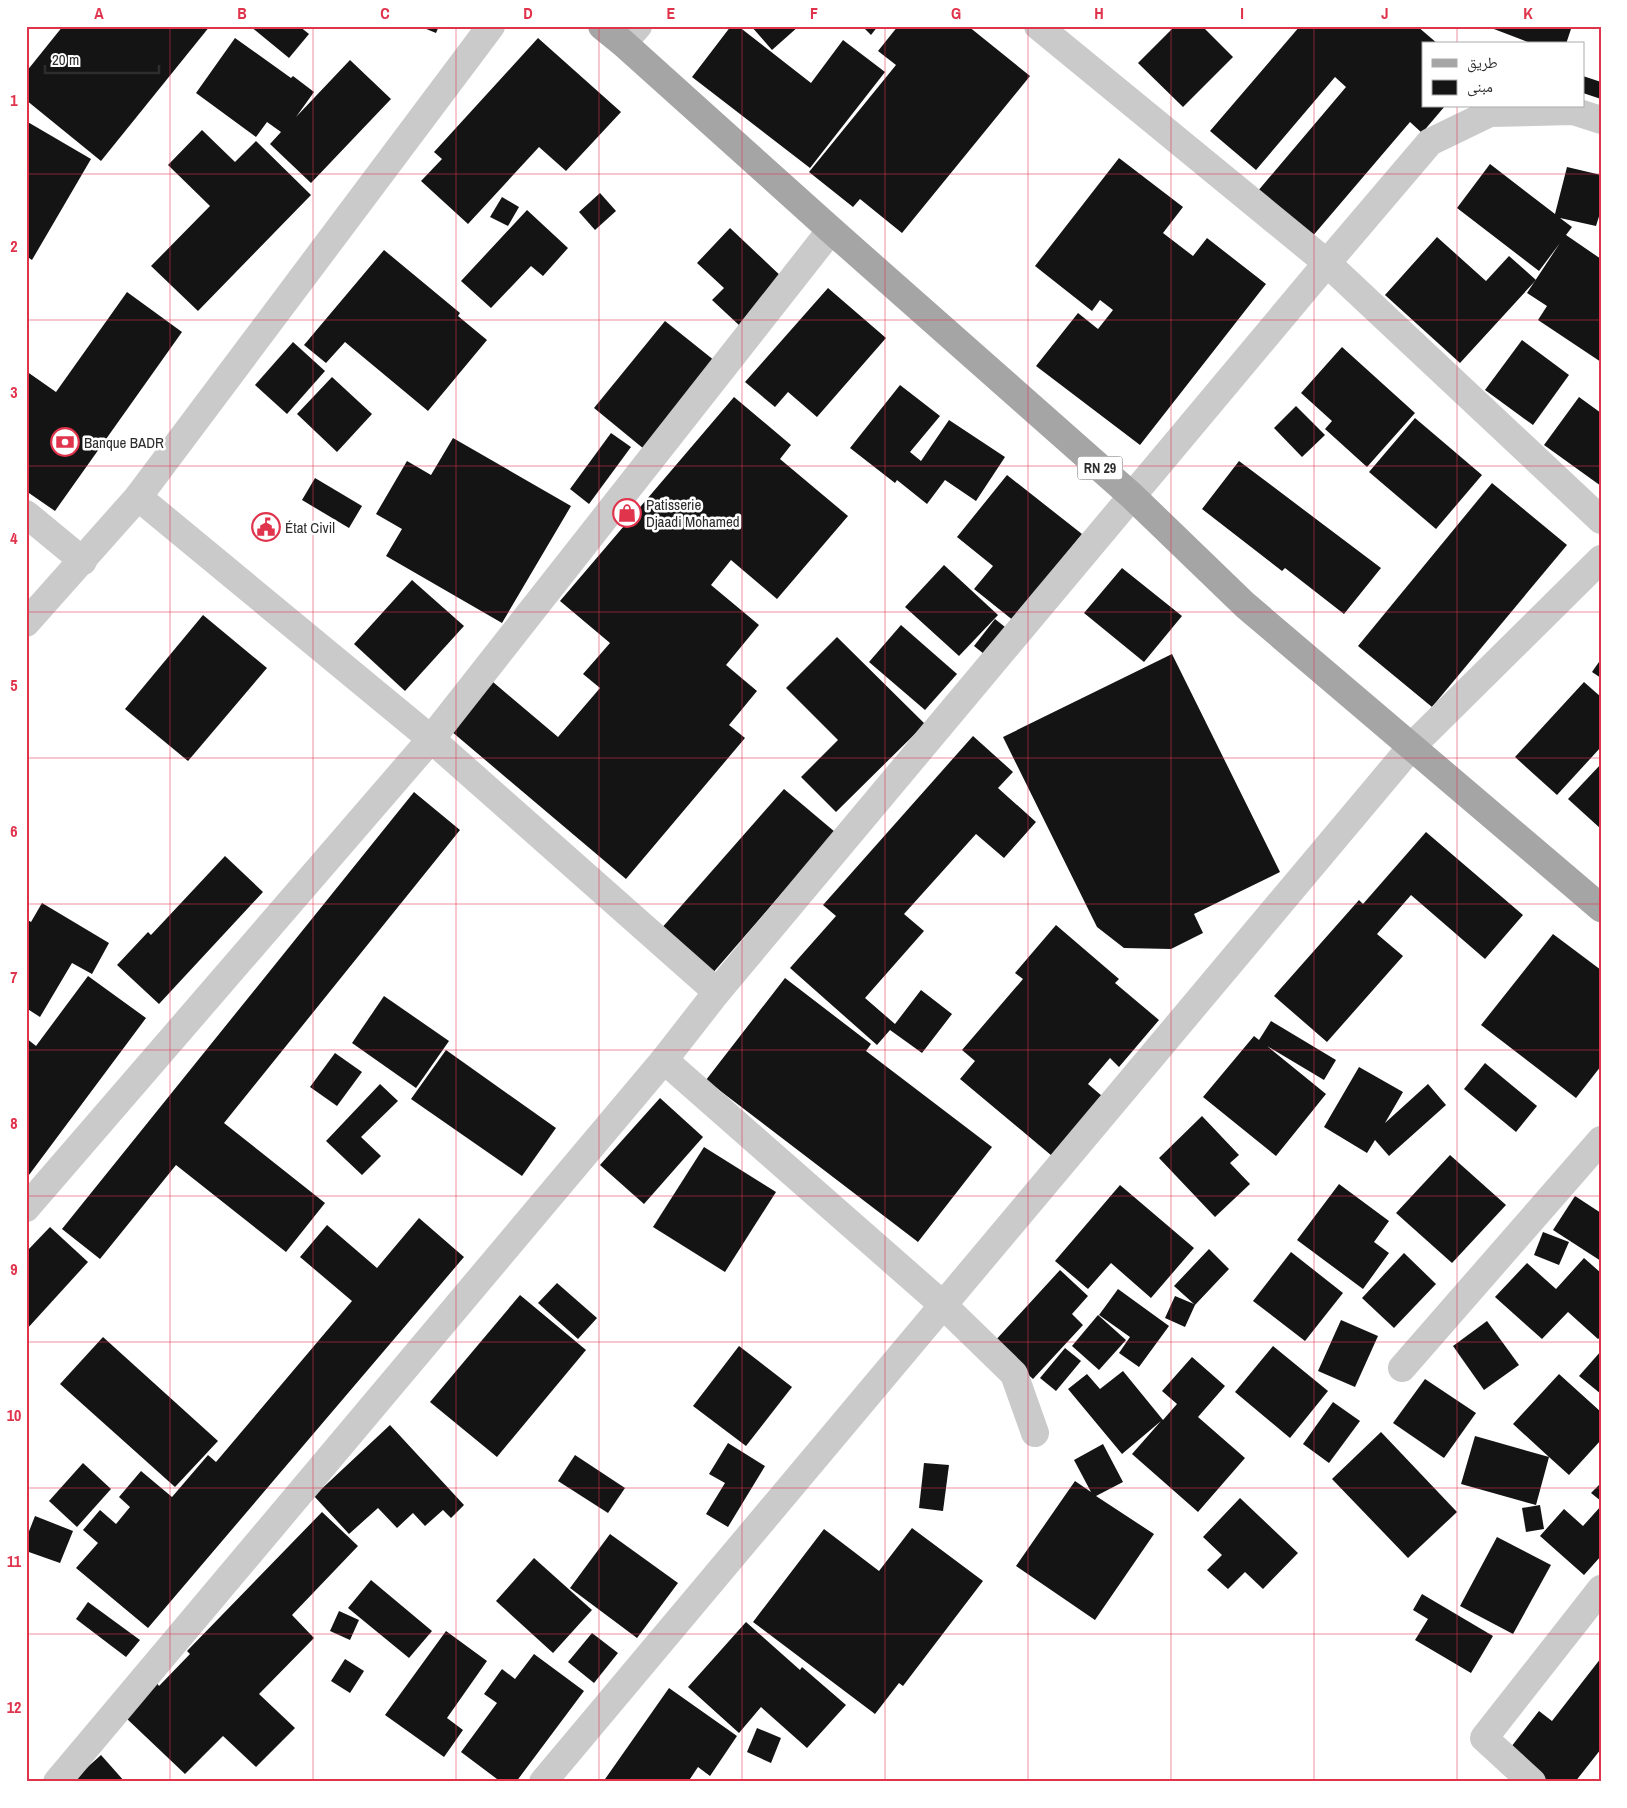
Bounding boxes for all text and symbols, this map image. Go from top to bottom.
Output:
text: A [94,2,104,24]
text: B [237,2,247,24]
text: C [380,2,390,24]
text: D [523,2,533,24]
text: E [667,2,676,24]
text: F [810,2,818,24]
text: G [951,2,961,24]
text: H [1094,2,1104,24]
text: I [1240,2,1244,24]
text: J [1381,2,1389,24]
text: K [1523,2,1533,24]
scale bar [45,42,159,74]
legend [1422,42,1584,108]
text: 20 m [52,49,79,70]
text: طريق [1467,52,1498,73]
text: مبنى [1467,76,1493,97]
text: 1 [10,89,18,111]
text: 2 [10,235,18,257]
text: 3 [10,381,18,403]
bank icon: Banque BADR [50,427,80,457]
place label: Banque BADR [84,432,164,453]
road number: RN 29 [1078,456,1122,479]
place label: Patisserie Djaadi Mohamed [646,494,740,532]
shop icon: Patisserie Djaadi Mohamed [612,498,642,528]
public building icon: État Civil [251,512,281,542]
place label: État Civil [285,517,335,538]
text: 4 [10,527,18,549]
text: 5 [10,674,18,696]
text: 6 [10,820,18,842]
text: 7 [10,966,18,988]
text: 8 [10,1112,18,1134]
text: 9 [10,1258,18,1280]
text: 10 [7,1404,21,1426]
text: 11 [7,1550,22,1572]
text: 12 [7,1696,21,1718]

